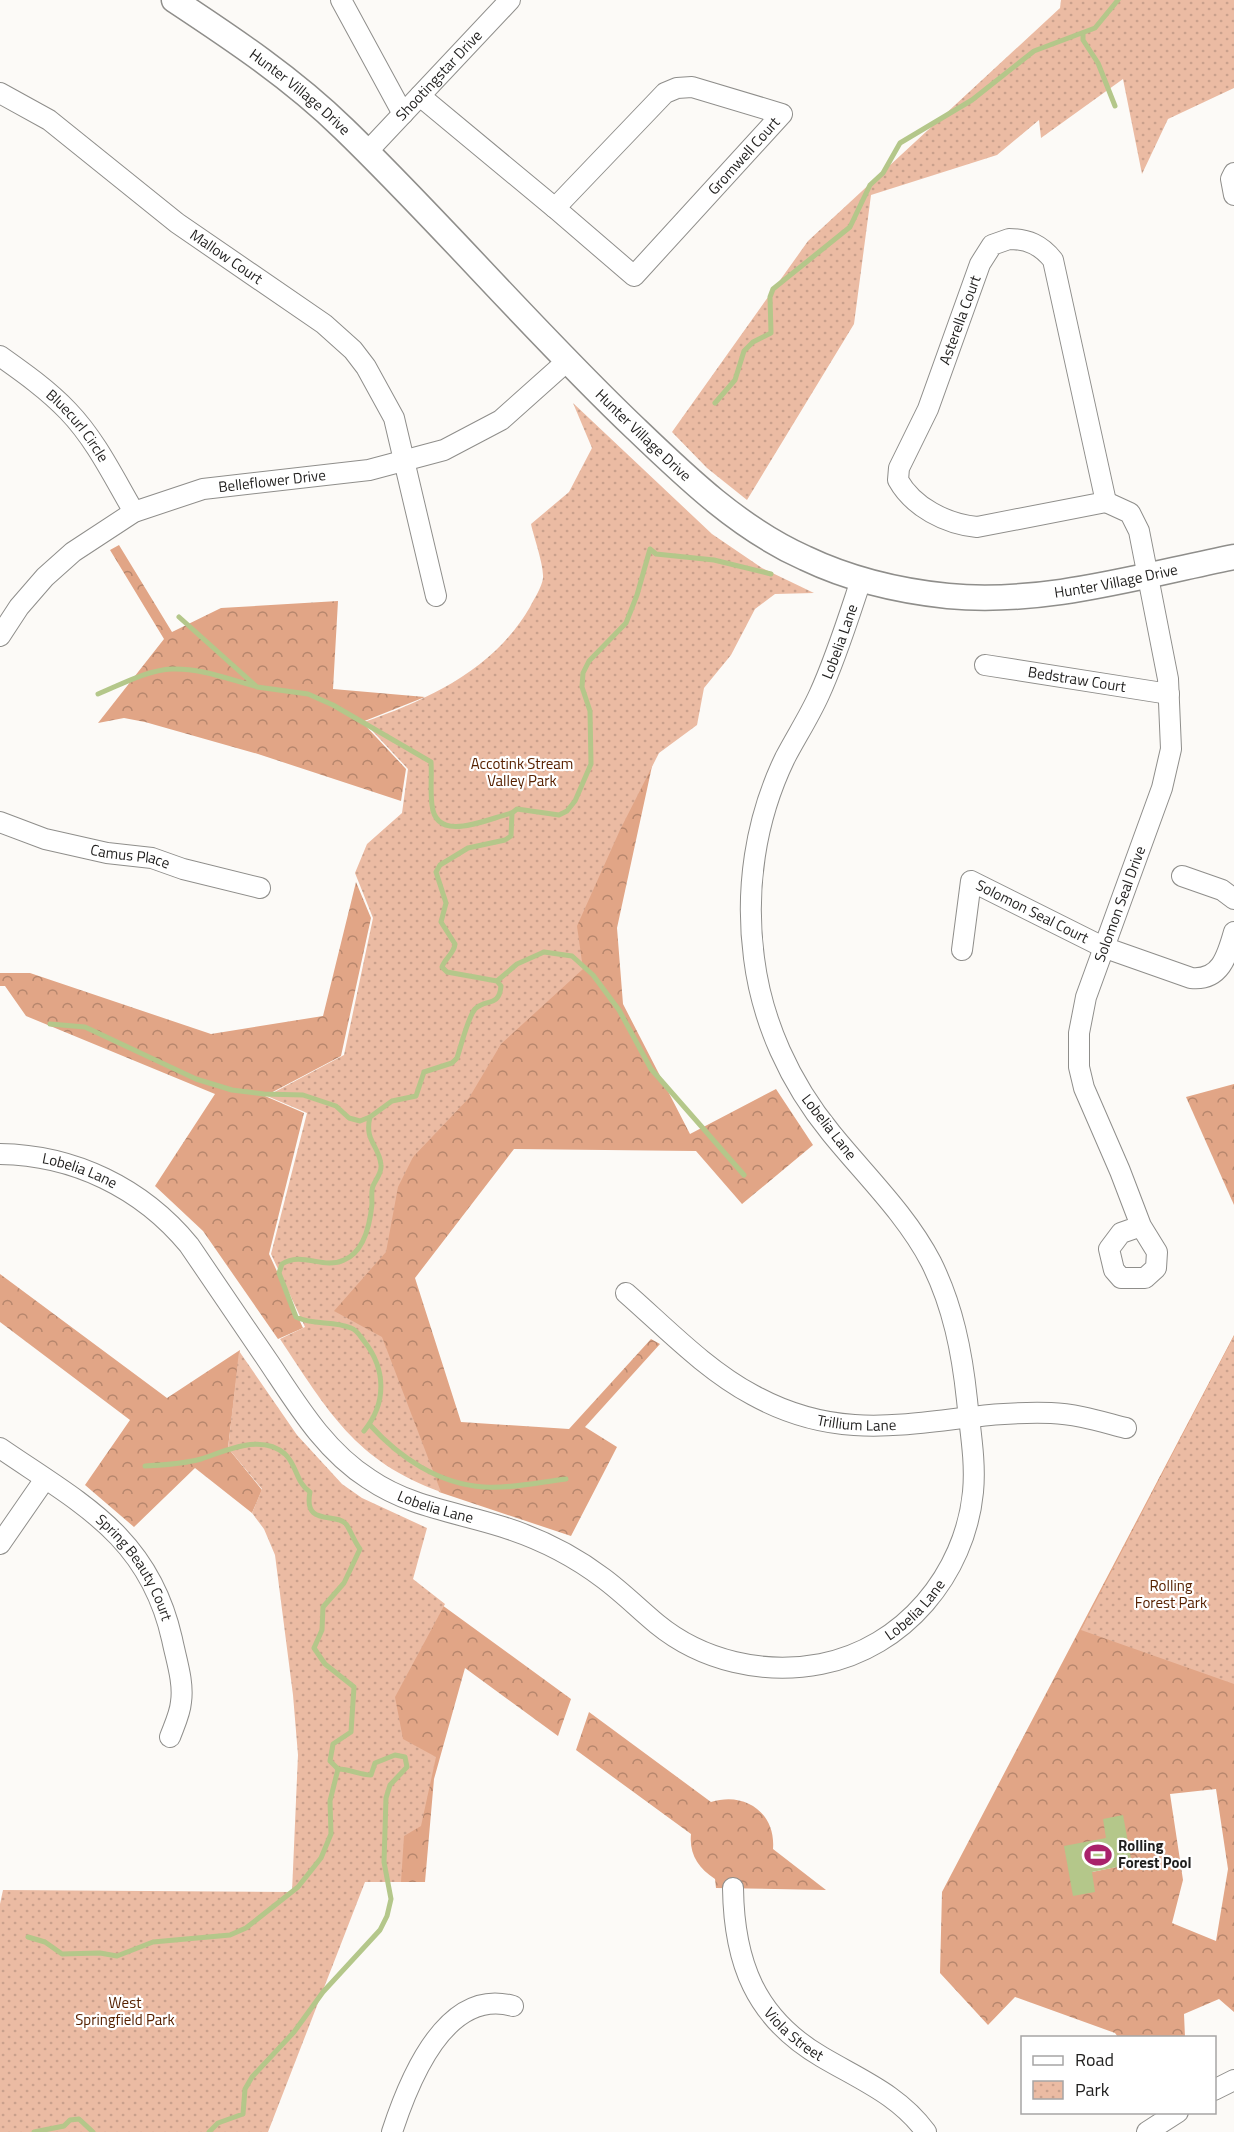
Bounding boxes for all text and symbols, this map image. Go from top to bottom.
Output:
street label: Shootingstar Drive [390,25,487,126]
street label: Hunter Village Drive [245,43,356,140]
street label: Gromwell Court [702,111,786,200]
street label: Mallow Court [185,223,268,290]
street label: Asterella Court [933,271,987,368]
street label: Bluecurl Circle [41,383,115,466]
street label: Hunter Village Drive [590,383,697,487]
street label: Belleflower Drive [217,463,327,498]
street label: Hunter Village Drive [1053,557,1180,604]
street label: Lobelia Lane [815,601,863,683]
street label: Bedstraw Court [1026,660,1128,698]
park label: Accotink Stream Valley Park [471,752,573,792]
street label: Camus Place [88,838,173,874]
street label: Solomon Seal Drive [1088,843,1151,965]
street label: Solomon Seal Court [972,873,1094,949]
street label: Lobelia Lane [796,1089,863,1165]
street label: Lobelia Lane [40,1146,122,1194]
street label: Trillium Lane [815,1408,897,1437]
street label: Lobelia Lane [394,1484,476,1529]
street label: Spring Beauty Court [91,1508,179,1624]
park label: Rolling Forest Park [1135,1574,1207,1614]
street label: Lobelia Lane [880,1575,950,1646]
place label: Rolling Forest Pool [1118,1834,1192,1874]
sports icon: Rolling Forest Pool [1083,1840,1113,1870]
park label: West Springfield Park [75,1991,175,2031]
street label: Viola Street [759,2002,829,2067]
legend [1021,2036,1216,2114]
text: Road [1075,2046,1114,2073]
text: Park [1075,2076,1110,2103]

